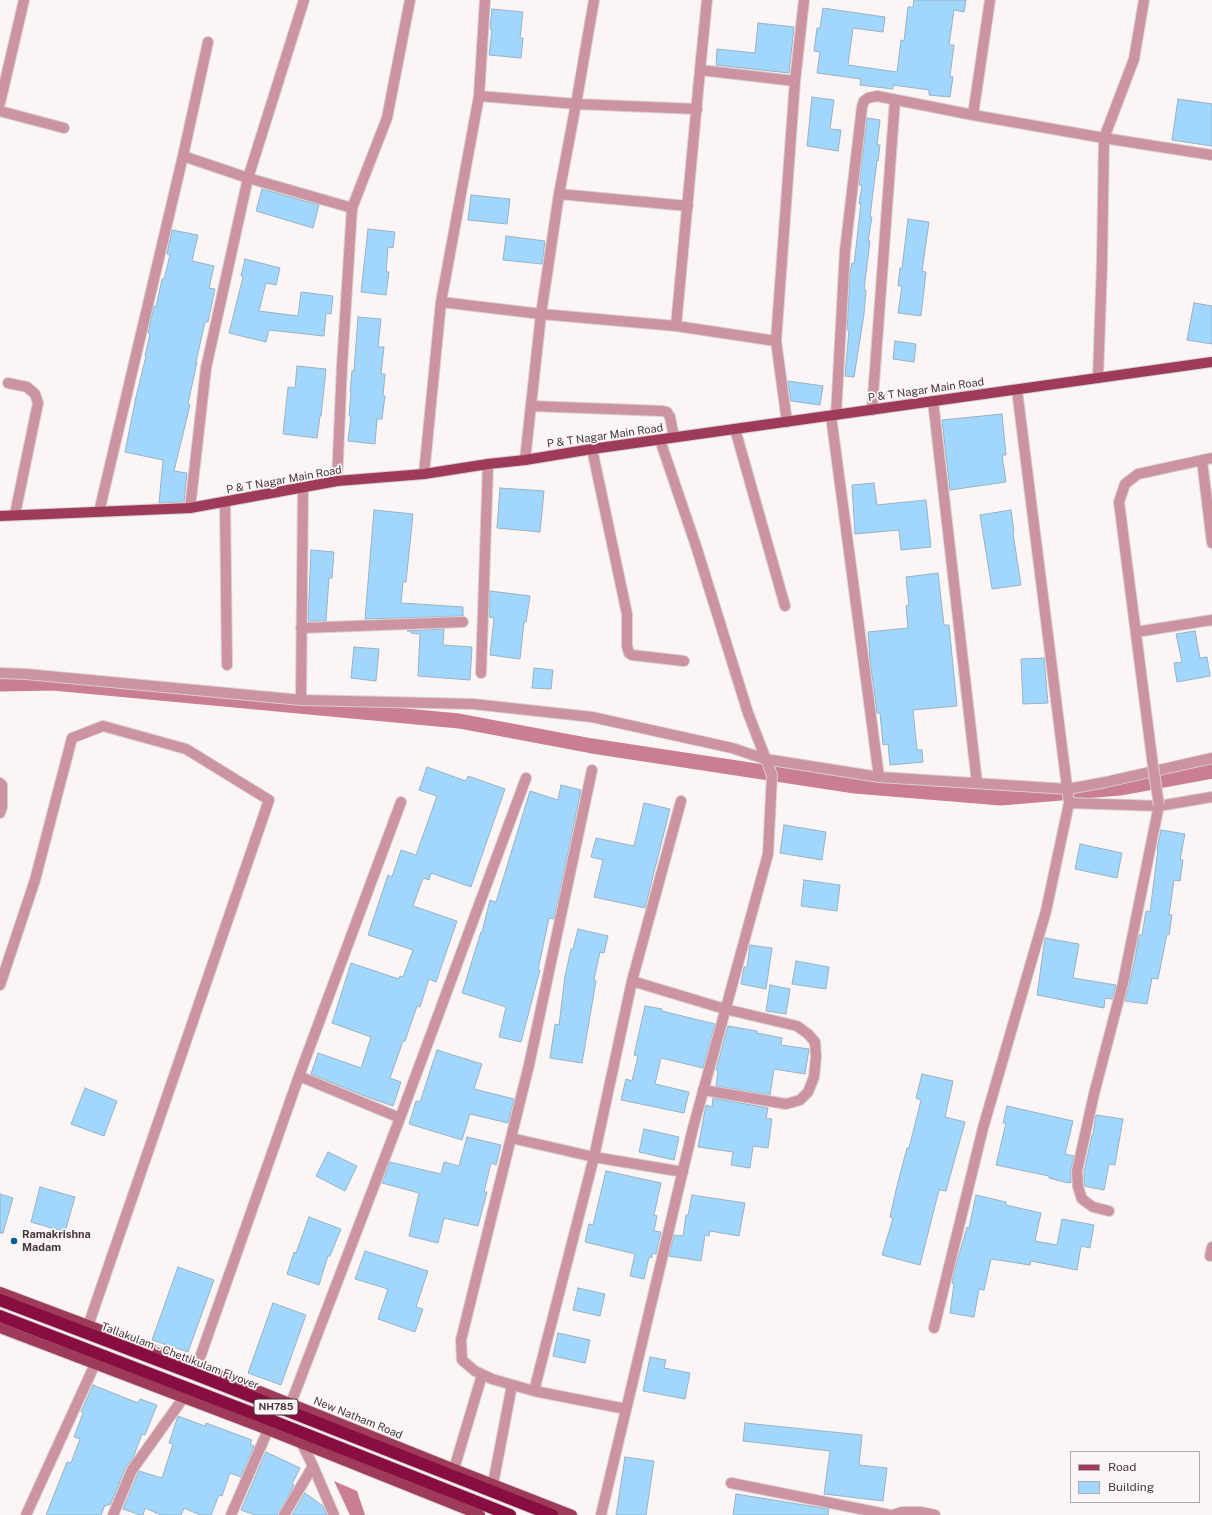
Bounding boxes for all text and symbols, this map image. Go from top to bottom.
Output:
street label: P & T Nagar Main Road [867,375,985,405]
street label: P & T Nagar Main Road [546,421,664,451]
street label: P & T Nagar Main Road [225,463,343,497]
place label: Ramakrishna Madam [22,1228,91,1254]
marker: Ramakrishna Madam [9,1236,19,1246]
street label: Tallakulam - Chettikulam Flyover [99,1320,261,1392]
street label: New Natham Road [312,1394,404,1442]
road number: NH785 [254,1399,298,1415]
legend [1070,1451,1200,1503]
text: Road [1108,1460,1136,1474]
text: Building [1108,1480,1154,1494]

